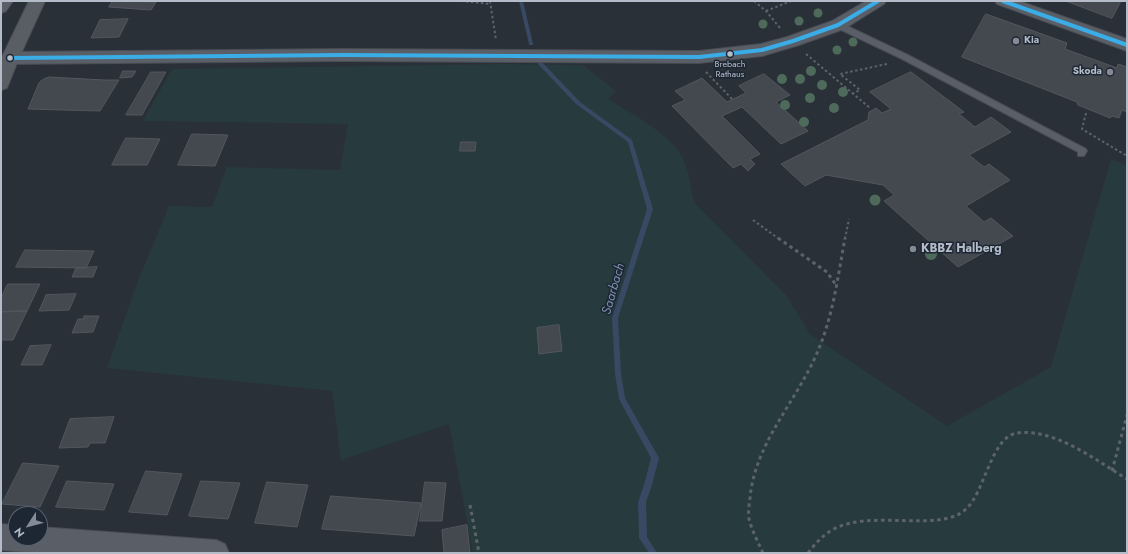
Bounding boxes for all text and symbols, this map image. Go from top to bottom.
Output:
place label: Kia [1024,35,1039,47]
marker: Kia [1011,36,1021,46]
marker: Brebach Rathaus [725,49,735,59]
unlabelled marker [5,53,15,63]
place label: Brebach Rathaus [714,60,746,81]
place label: Skoda [1073,66,1102,78]
marker: Skoda [1105,67,1115,77]
place label: KBBZ Halberg [921,242,1002,256]
marker: KBBZ Halberg [908,244,918,254]
water label: Saarbach [599,262,629,316]
north arrow [8,506,48,546]
text: N [10,524,28,541]

